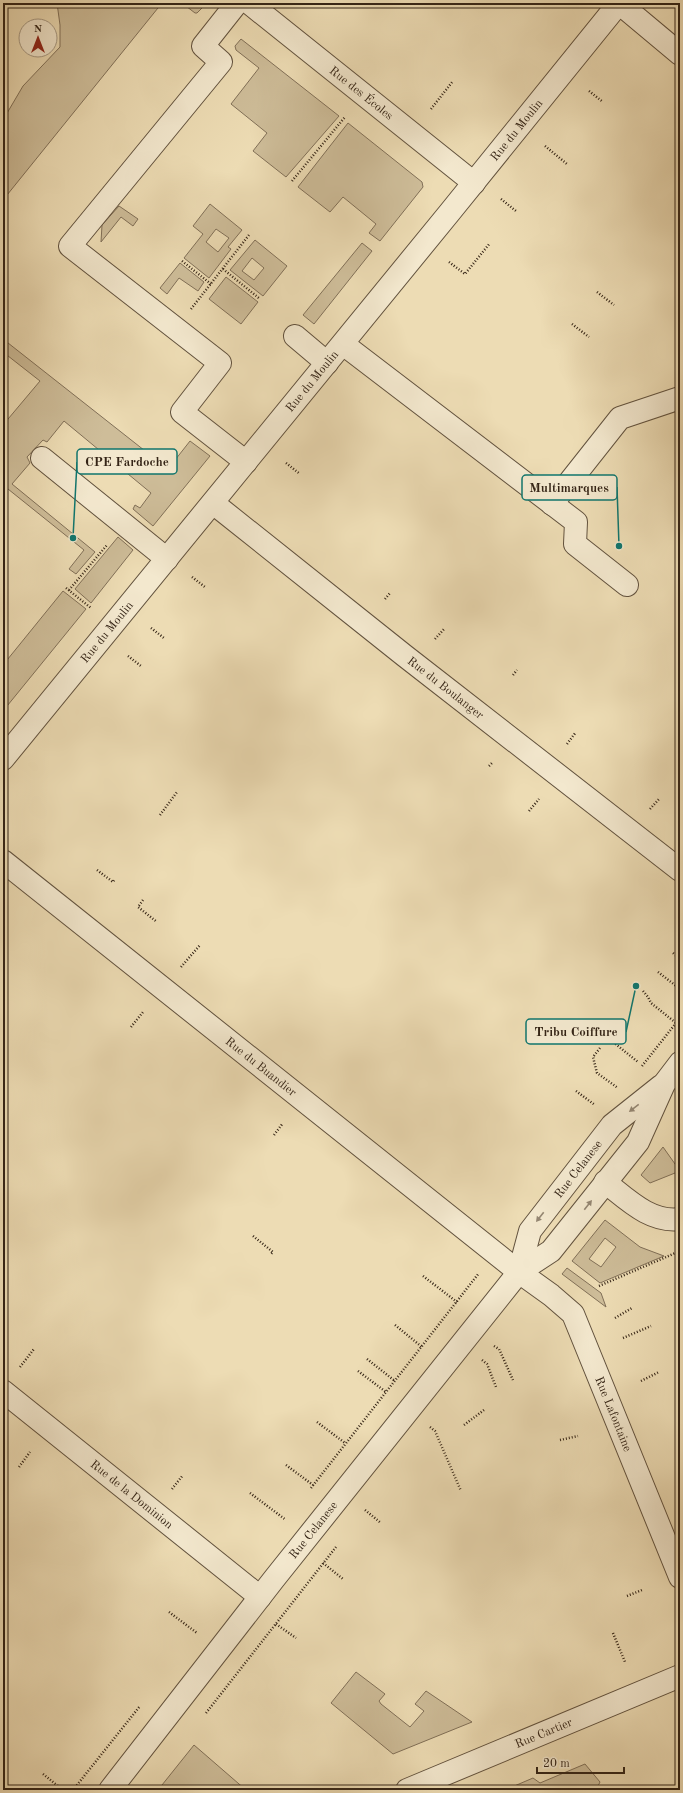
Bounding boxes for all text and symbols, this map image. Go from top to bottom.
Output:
north arrow [18,18,58,58]
text: N [34,24,43,35]
street label: Rue des Écoles [327,65,395,123]
street label: Rue du Moulin [489,97,546,164]
street label: Rue du Moulin [284,348,341,415]
callout: CPE Fardoche [77,449,177,474]
text: CPE Fardoche [85,456,169,469]
callout: Multimarques [522,475,617,500]
text: Multimarques [529,482,609,495]
street label: Rue du Moulin [79,599,136,666]
street label: Rue du Boulanger [405,655,486,722]
callout: Tribu Coiffure [526,1019,626,1044]
text: Tribu Coiffure [534,1026,618,1039]
street label: Rue du Buandier [223,1036,298,1099]
one-way arrow [628,1104,639,1112]
street label: Rue Celanese [553,1138,605,1201]
one-way arrow [583,1199,592,1210]
one-way arrow [536,1211,545,1222]
street label: Rue Lafontaine [592,1375,633,1454]
street label: Rue de la Dominion [88,1458,175,1532]
street label: Rue Celanese [288,1499,341,1561]
street label: Rue Cartier [514,1717,574,1751]
scale bar [537,1749,624,1775]
text: 20 m [543,1758,570,1770]

